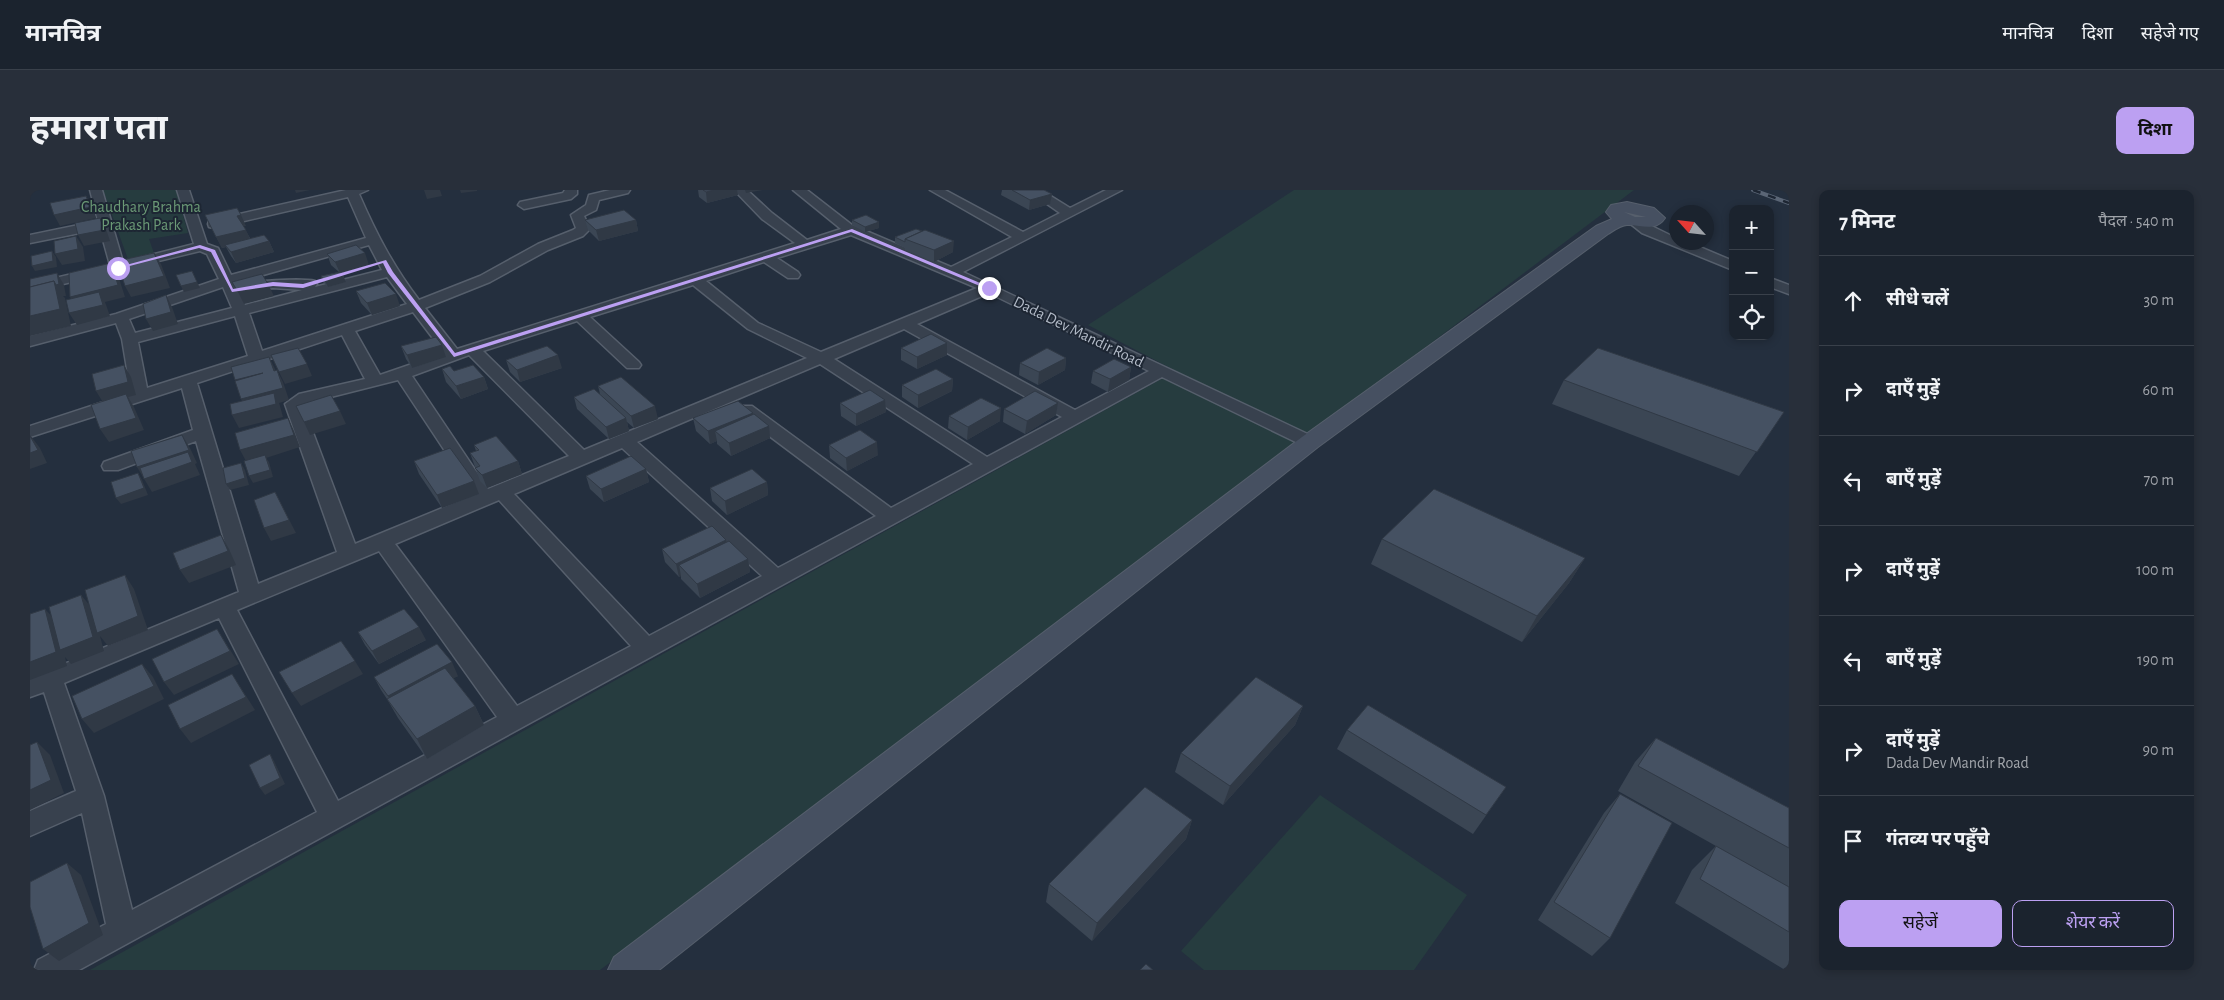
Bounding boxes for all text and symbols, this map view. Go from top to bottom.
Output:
text: मानचित्र [25,22,101,46]
text: मानचित्र [2002,25,2054,43]
text: दिशा [2082,25,2113,43]
text: सहेजे गए [2141,25,2199,43]
button: दिशा [2116,107,2194,154]
text: हमारा पता [30,111,167,146]
park label: Chaudhary Brahma Prakash Park [81,199,201,233]
north arrow [1669,205,1714,250]
map controls [1729,205,1774,340]
button: + [1729,205,1774,250]
text: 7 मिनट [1839,211,1895,232]
text: पैदल · 540 m [2098,213,2174,229]
button: − [1729,250,1774,295]
route start [107,257,130,280]
route end [978,277,1001,300]
icon: ahead [1839,287,1867,315]
text: सीधे चलें [1886,290,1949,309]
text: 30 m [2144,292,2174,308]
street label: Dada Dev Mandir Road [1011,293,1146,370]
button: locate [1729,295,1774,340]
icon: right [1839,377,1867,405]
text: दाएँ मुड़ें [1886,380,1940,399]
text: 60 m [2143,382,2174,398]
icon: left [1839,467,1867,495]
text: बाएँ मुड़ें [1886,470,1941,489]
text: 70 m [2143,472,2174,488]
icon: right [1839,557,1867,585]
text: दाएँ मुड़ें [1886,560,1940,579]
text: 100 m [2136,562,2174,578]
icon: left [1839,647,1867,675]
text: बाएँ मुड़ें [1886,650,1941,669]
text: 190 m [2137,652,2174,668]
text: दाएँ मुड़ें [1886,731,1940,750]
icon: right [1839,737,1867,765]
text: 90 m [2143,742,2174,758]
text: Dada Dev Mandir Road [1886,755,2029,771]
icon: arrive [1839,827,1867,855]
text: गंतव्य पर पहुँचे [1886,830,1989,849]
button: सहेजें [1839,900,2002,947]
button: शेयर करें [2012,900,2174,947]

